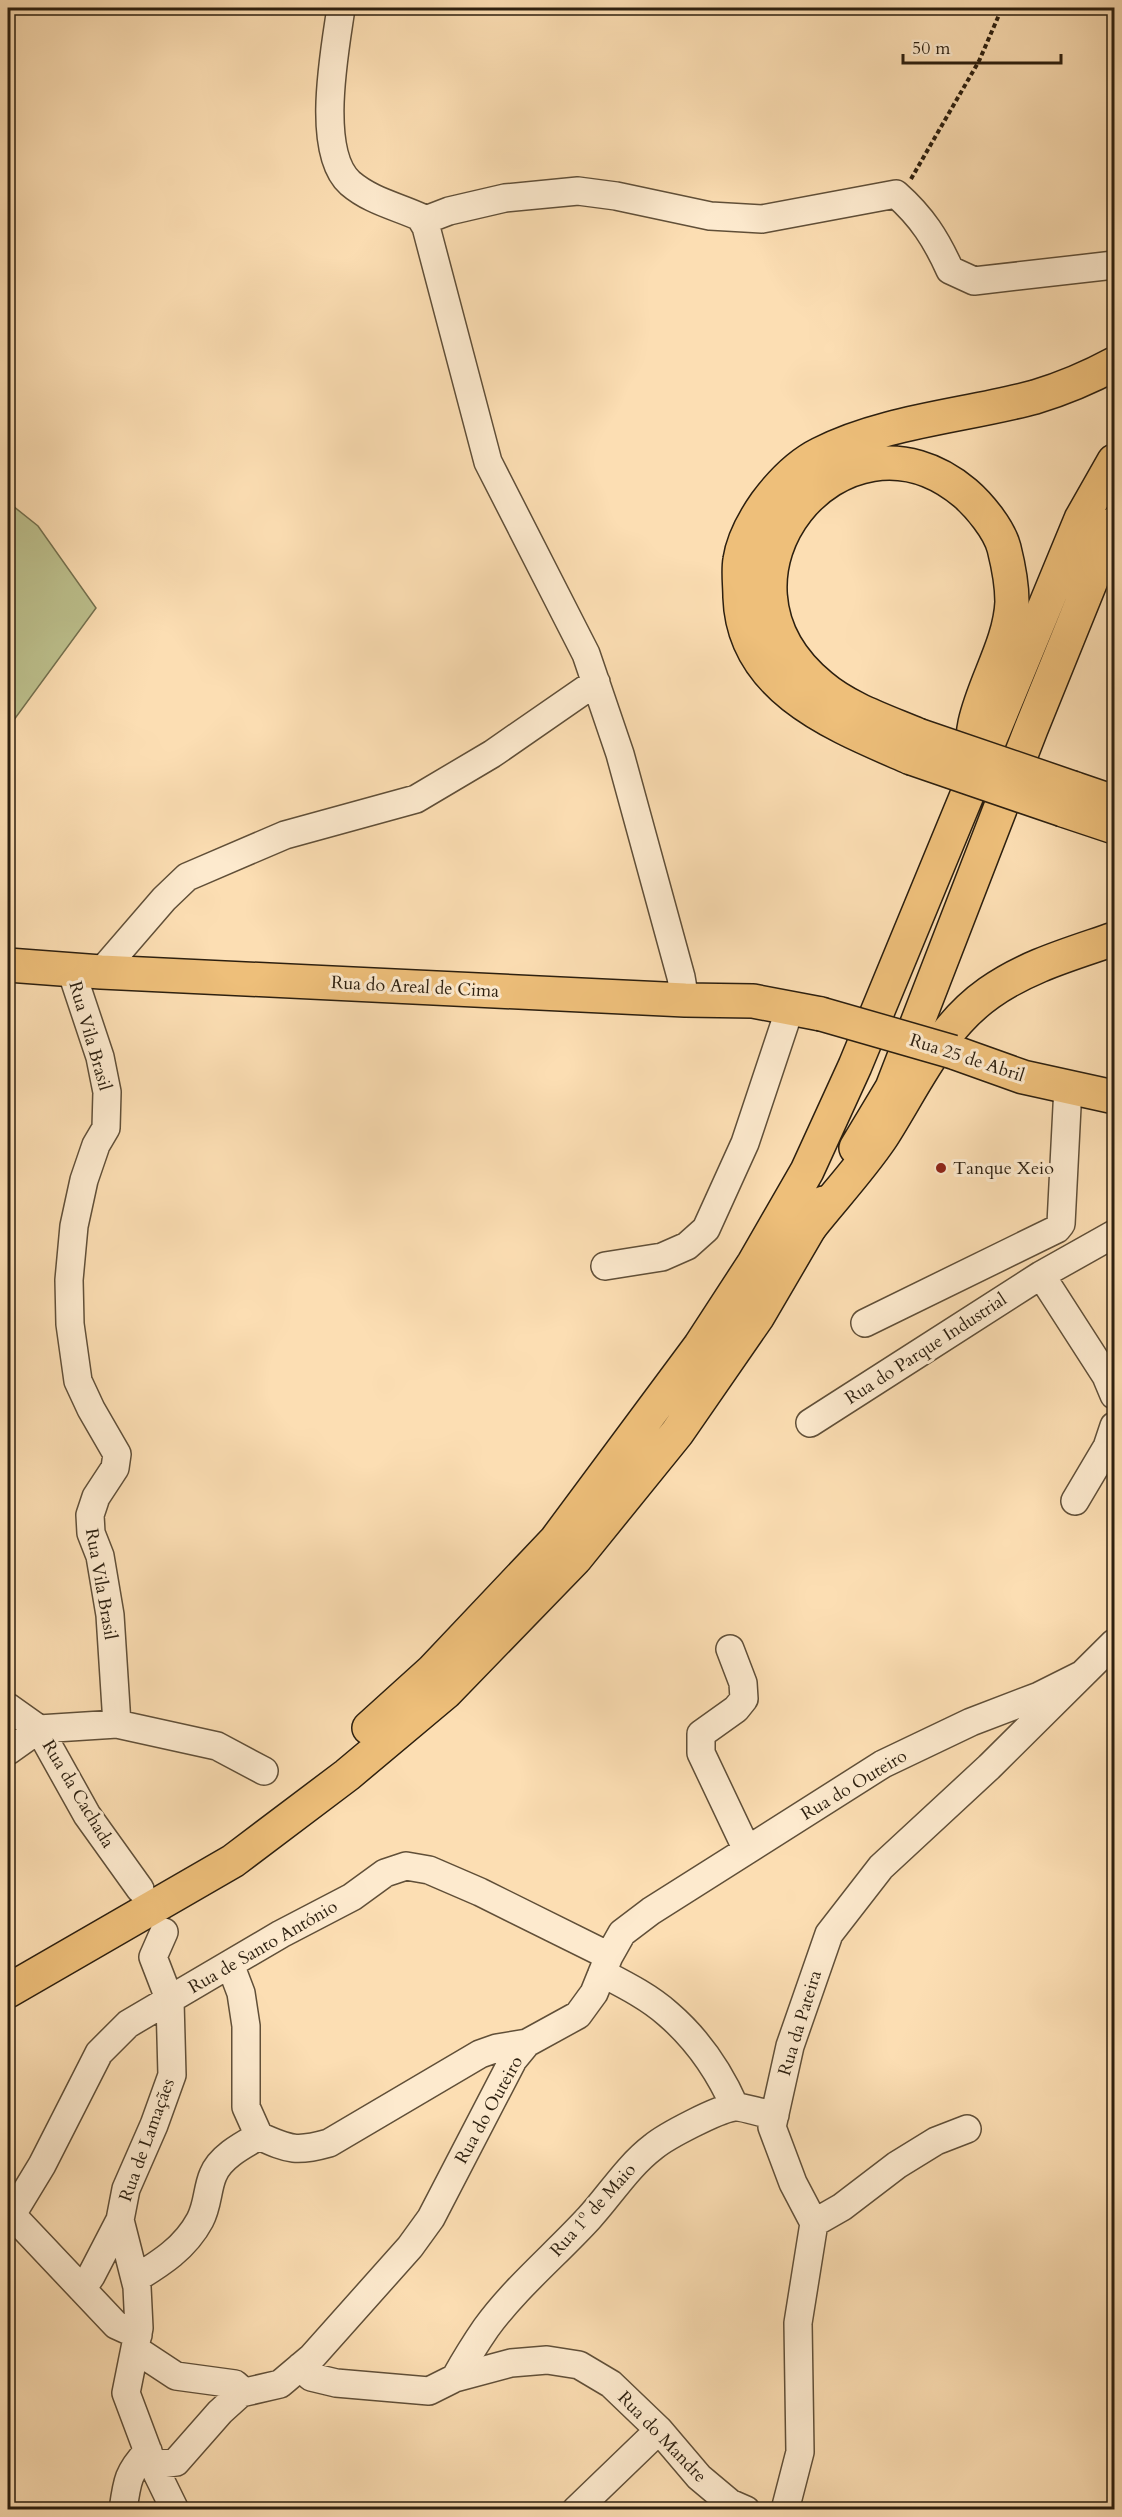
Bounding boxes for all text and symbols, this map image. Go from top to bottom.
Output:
scale bar [903,27,1060,65]
text: 50 m [912,36,951,61]
street label: Rua do Areal de Cima [330,970,500,1004]
street label: Rua Vila Brasil [62,978,118,1094]
street label: Rua 25 de Abril [906,1028,1028,1088]
place label: Tanque Xeio [953,1156,1054,1181]
marker: Tanque Xeio [934,1161,948,1175]
street label: Rua do Parque Industrial [840,1287,1012,1411]
street label: Rua Vila Brasil [79,1526,123,1642]
street label: Rua da Cachada [36,1735,120,1853]
street label: Rua do Outeiro [796,1743,912,1827]
street label: Rua de Santo António [184,1894,342,2000]
street label: Rua da Pateira [772,1967,828,2079]
street label: Rua do Outeiro [449,2051,529,2168]
street label: Rua de Lamaçães [113,2075,181,2205]
street label: Rua 1º de Maio [544,2158,642,2262]
street label: Rua do Mandre [612,2386,712,2488]

